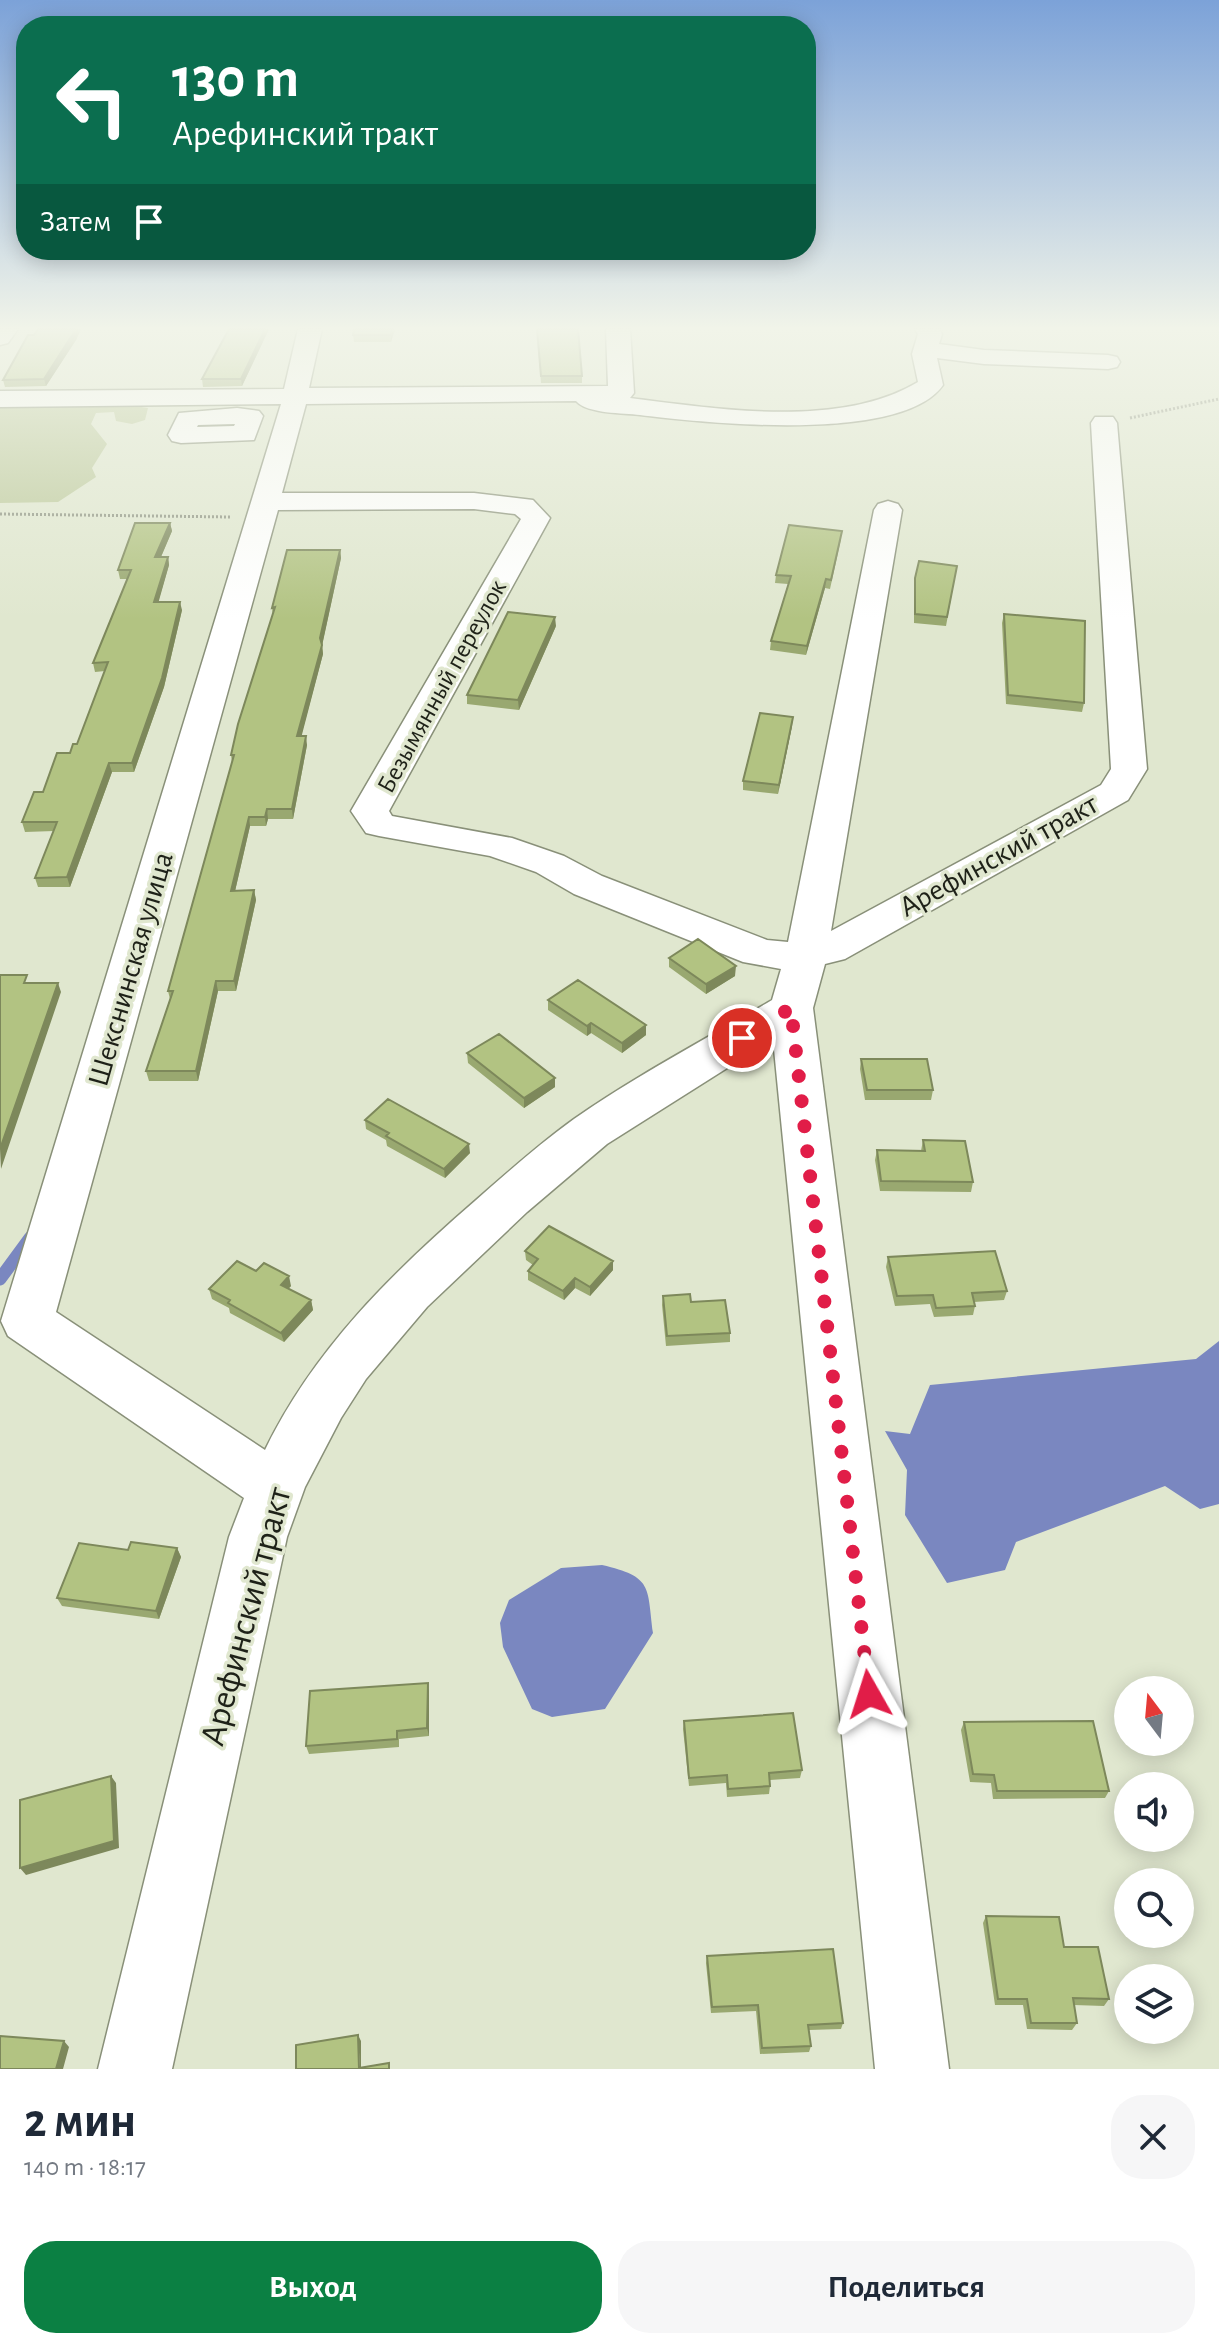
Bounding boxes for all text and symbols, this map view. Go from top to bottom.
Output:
icon: left [40,48,144,152]
text: 130 m [172,51,299,107]
text: Арефинский тракт [172,116,438,152]
icon: arrive [127,200,171,244]
text: Затем [40,207,111,237]
street label: Безымянный переулок [373,576,511,797]
street label: Арефинский тракт [894,789,1103,923]
street label: Шекснинская улица [83,849,179,1090]
pin [708,1004,776,1072]
icon: arrive [720,1016,764,1060]
street label: Арефинский тракт [194,1482,298,1750]
position arrow [827,1652,911,1736]
north arrow [1114,1676,1194,1756]
map controls [1114,1676,1194,2044]
button: sound [1114,1772,1194,1852]
button: search [1114,1868,1194,1948]
button: layers [1114,1964,1194,2044]
button: close [1111,2095,1195,2179]
text: 2 мин [24,2098,136,2146]
text: 140 m · 18:17 [24,2154,146,2180]
button: Выход [24,2241,602,2333]
button: Поделиться [618,2241,1195,2333]

